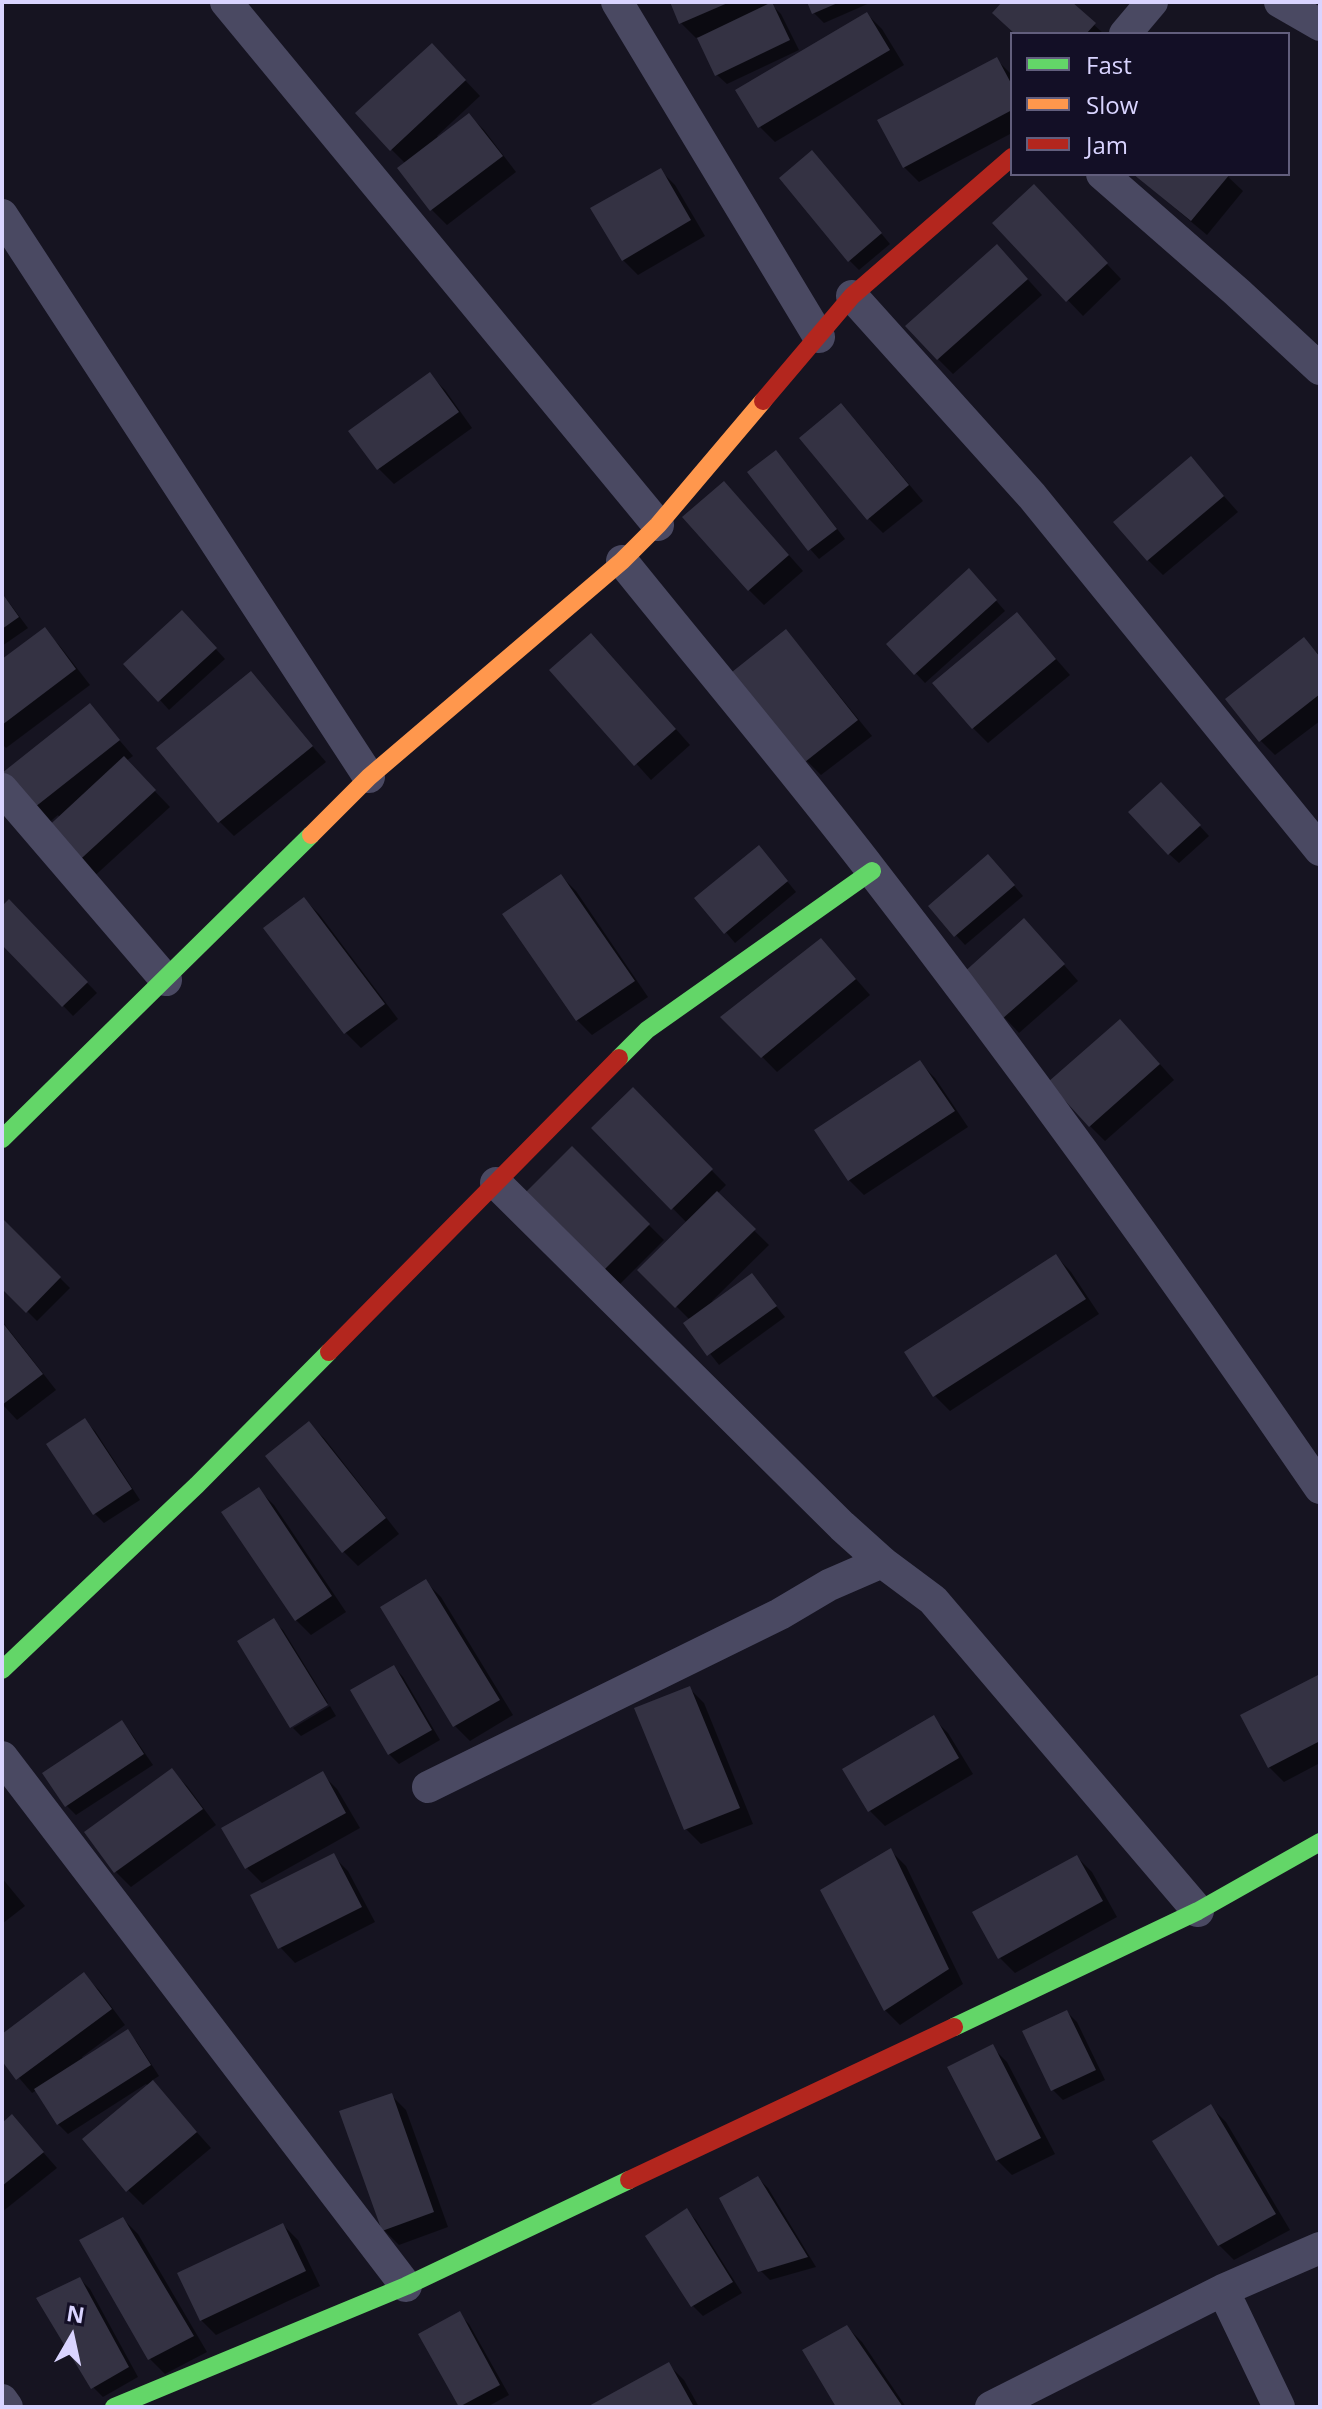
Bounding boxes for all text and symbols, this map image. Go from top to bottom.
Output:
legend [1010,32,1290,176]
text: Fast [1086,48,1132,81]
text: Slow [1086,88,1138,121]
text: Jam [1086,128,1128,161]
north arrow [32,2297,112,2377]
text: N [65,2297,87,2330]

